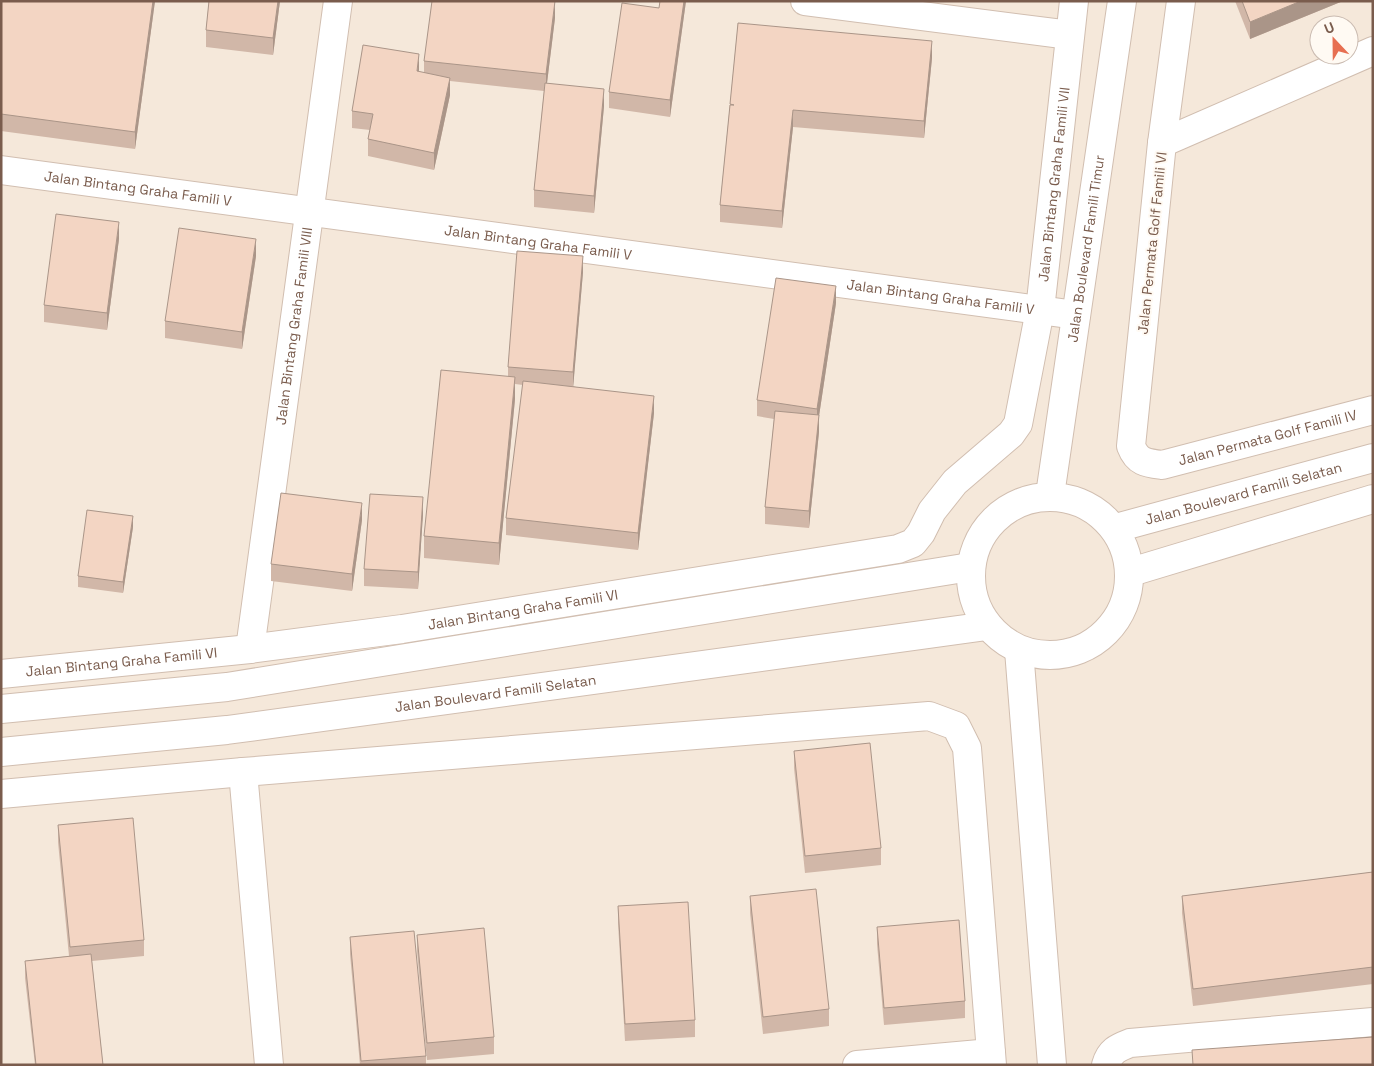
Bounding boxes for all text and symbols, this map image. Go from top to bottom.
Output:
north arrow [1309,15,1359,65]
text: U [1321,18,1337,38]
street label: Jalan Bintang Graha Famili VII [1034,86,1073,283]
street label: Jalan Permata Golf Famili VI [1133,151,1171,335]
street label: Jalan Boulevard Famili Timur [1063,154,1108,344]
street label: Jalan Bintang Graha Famili V [43,167,233,210]
street label: Jalan Bintang Graha Famili V [443,221,633,264]
street label: Jalan Bintang Graha Famili VIII [272,226,316,426]
street label: Jalan Bintang Graha Famili V [846,275,1036,318]
street label: Jalan Permata Golf Famili IV [1176,405,1359,469]
street label: Jalan Boulevard Famili Selatan [1143,458,1344,529]
street label: Jalan Bintang Graha Famili VI [426,585,619,634]
street label: Jalan Bintang Graha Famili VI [25,643,218,680]
street label: Jalan Boulevard Famili Selatan [394,671,597,716]

